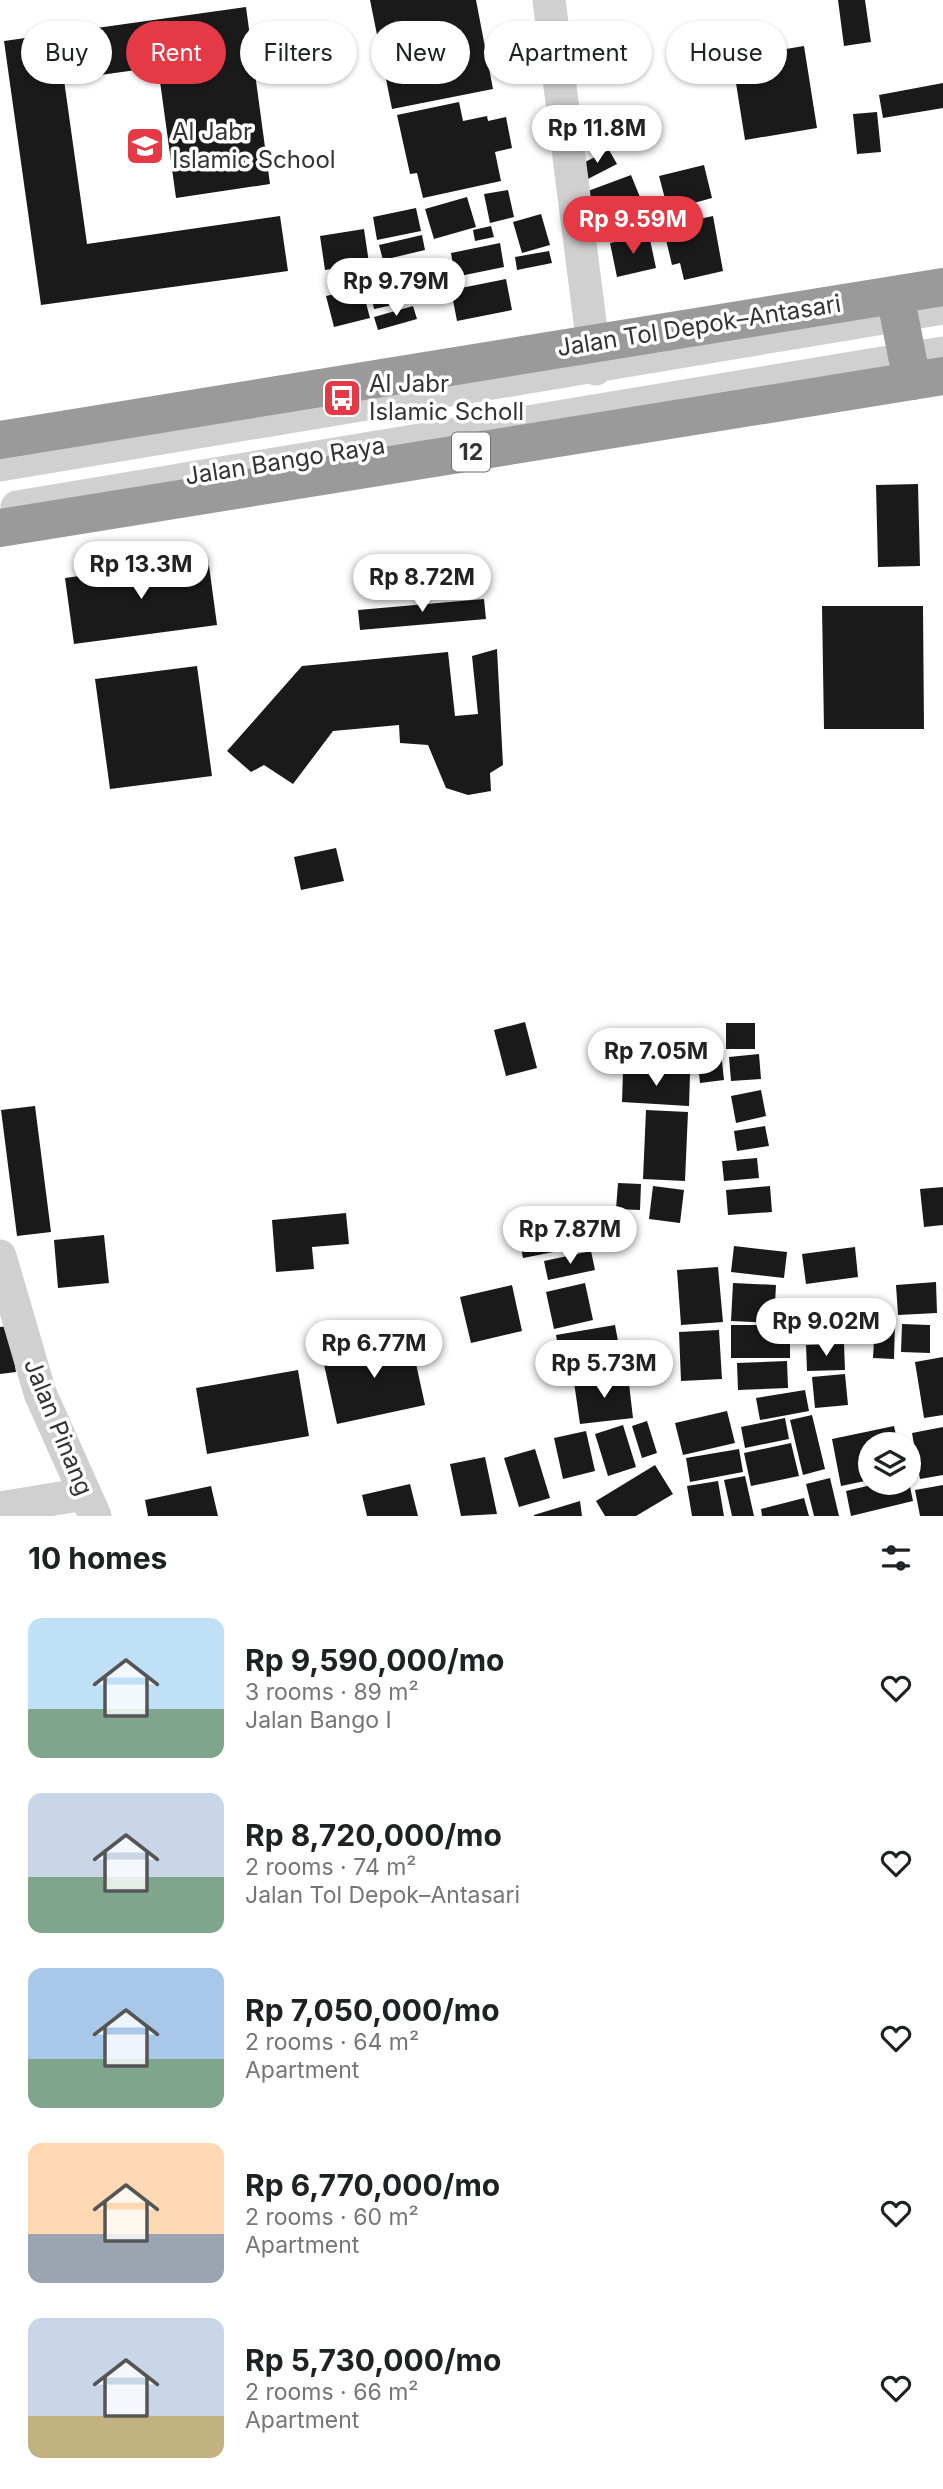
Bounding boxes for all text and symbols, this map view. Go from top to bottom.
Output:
chip: Buy [21,21,112,84]
chip: Rent [126,21,226,84]
chip: Filters [240,21,357,84]
chip: New [371,21,470,84]
chip: Apartment [484,21,652,84]
chip: House [666,21,787,84]
pin: Rp 11.8M [525,106,669,165]
text: Rp 11.8M [548,114,646,142]
place label: Al Jabr Islamic School [172,117,336,174]
school or university icon: Al Jabr Islamic School [124,125,166,167]
pin: Rp 9.59M [561,196,705,256]
text: Rp 9.59M [579,205,687,233]
pin: Rp 9.79M [324,258,468,318]
text: Rp 9.79M [343,267,449,295]
street label: Jalan Tol Depok–Antasari [555,289,843,362]
place label: Al Jabr Islamic Scholl [369,369,524,426]
bus stop icon: Al Jabr Islamic Scholl [321,377,363,419]
street label: Jalan Bango Raya [183,430,387,491]
road number: 12 [452,432,490,472]
pin: Rp 13.3M [69,542,213,601]
text: Rp 13.3M [90,550,192,578]
pin: Rp 8.72M [350,554,494,614]
text: Rp 8.72M [369,563,475,591]
pin: Rp 7.05M [584,1028,728,1088]
text: Rp 7.05M [604,1037,708,1065]
pin: Rp 7.87M [498,1206,642,1266]
text: Rp 7.87M [519,1215,621,1243]
pin: Rp 9.02M [754,1298,898,1358]
text: Rp 9.02M [772,1307,880,1335]
pin: Rp 6.77M [302,1320,446,1380]
text: Rp 6.77M [321,1329,427,1357]
pin: Rp 5.73M [532,1340,676,1400]
text: Rp 5.73M [551,1349,657,1377]
street label: Jalan Pinang [18,1354,99,1500]
map controls [858,1432,921,1495]
button: layers [858,1432,921,1495]
icon: filters [877,1539,915,1577]
text: 10 homes [28,1540,167,1576]
text: Rp 9,590,000/mo [245,1642,504,1678]
icon: home [84,1646,168,1730]
icon: heart [877,1669,915,1707]
text: 3 rooms · 89 m² [245,1678,419,1706]
text: Jalan Bango I [245,1706,392,1734]
text: Rp 8,720,000/mo [245,1817,502,1853]
icon: home [84,1821,168,1905]
icon: heart [877,1844,915,1882]
text: 2 rooms · 74 m² [245,1853,417,1881]
text: Jalan Tol Depok–Antasari [245,1881,520,1909]
text: Rp 7,050,000/mo [245,1992,500,2028]
icon: home [84,1996,168,2080]
icon: heart [877,2019,915,2057]
text: 2 rooms · 64 m² [245,2028,419,2056]
text: Apartment [245,2056,359,2084]
text: Rp 6,770,000/mo [245,2167,500,2203]
icon: home [84,2171,168,2255]
icon: heart [877,2194,915,2232]
text: 2 rooms · 60 m² [245,2203,419,2231]
text: Apartment [245,2231,359,2259]
text: Rp 5,730,000/mo [245,2342,501,2378]
icon: home [84,2346,168,2430]
icon: heart [877,2369,915,2407]
text: 2 rooms · 66 m² [245,2378,419,2406]
text: Apartment [245,2406,359,2434]

